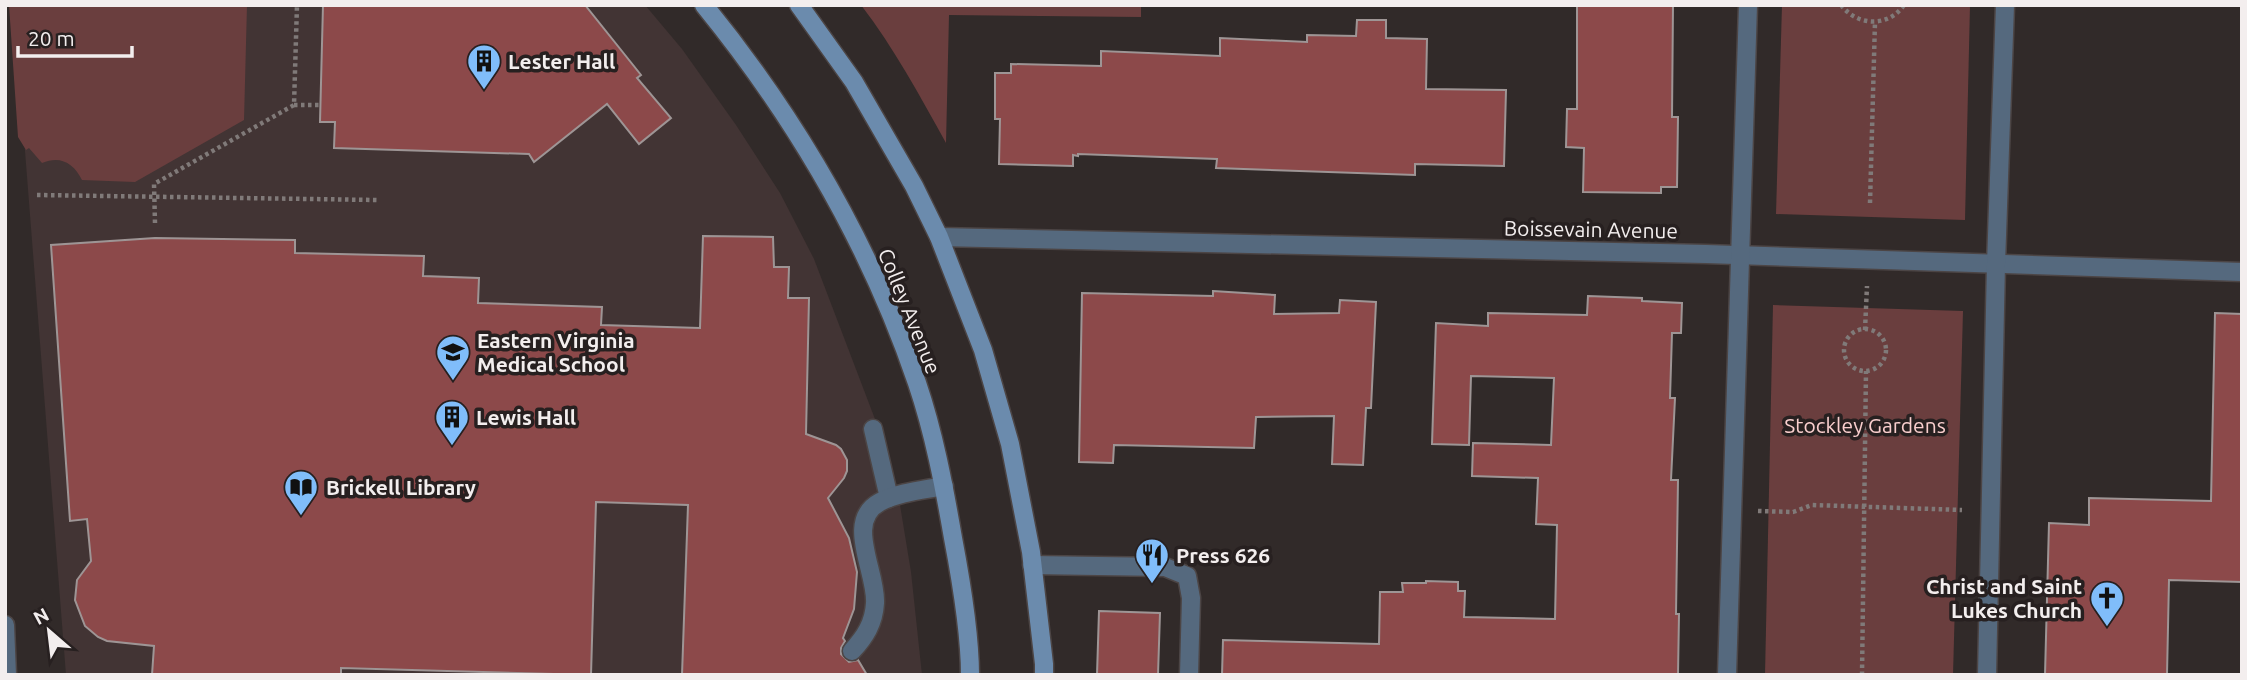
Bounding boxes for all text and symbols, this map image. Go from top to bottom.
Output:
scale bar [18,14,131,58]
text: 20 m [28,26,75,50]
building icon: Lester Hall [465,42,503,91]
place label: Lester Hall [508,49,615,73]
street label: Boissevain Avenue [1504,215,1678,243]
street label: Colley Avenue [874,245,946,377]
place label: Eastern Virginia Medical School [477,328,635,376]
school or university icon: Eastern Virginia Medical School [434,333,472,382]
building icon: Lewis Hall [433,398,471,447]
place label: Lewis Hall [476,405,576,429]
park label: Stockley Gardens [1784,413,1946,437]
library icon: Brickell Library [282,468,320,517]
place label: Brickell Library [326,475,476,499]
restaurant icon: Press 626 [1133,536,1171,585]
place label: Press 626 [1176,543,1270,567]
place label: Christ and Saint Lukes Church [1926,574,2082,622]
church icon: Christ and Saint Lukes Church [2088,579,2126,628]
north arrow [14,596,84,666]
text: N [30,603,52,629]

